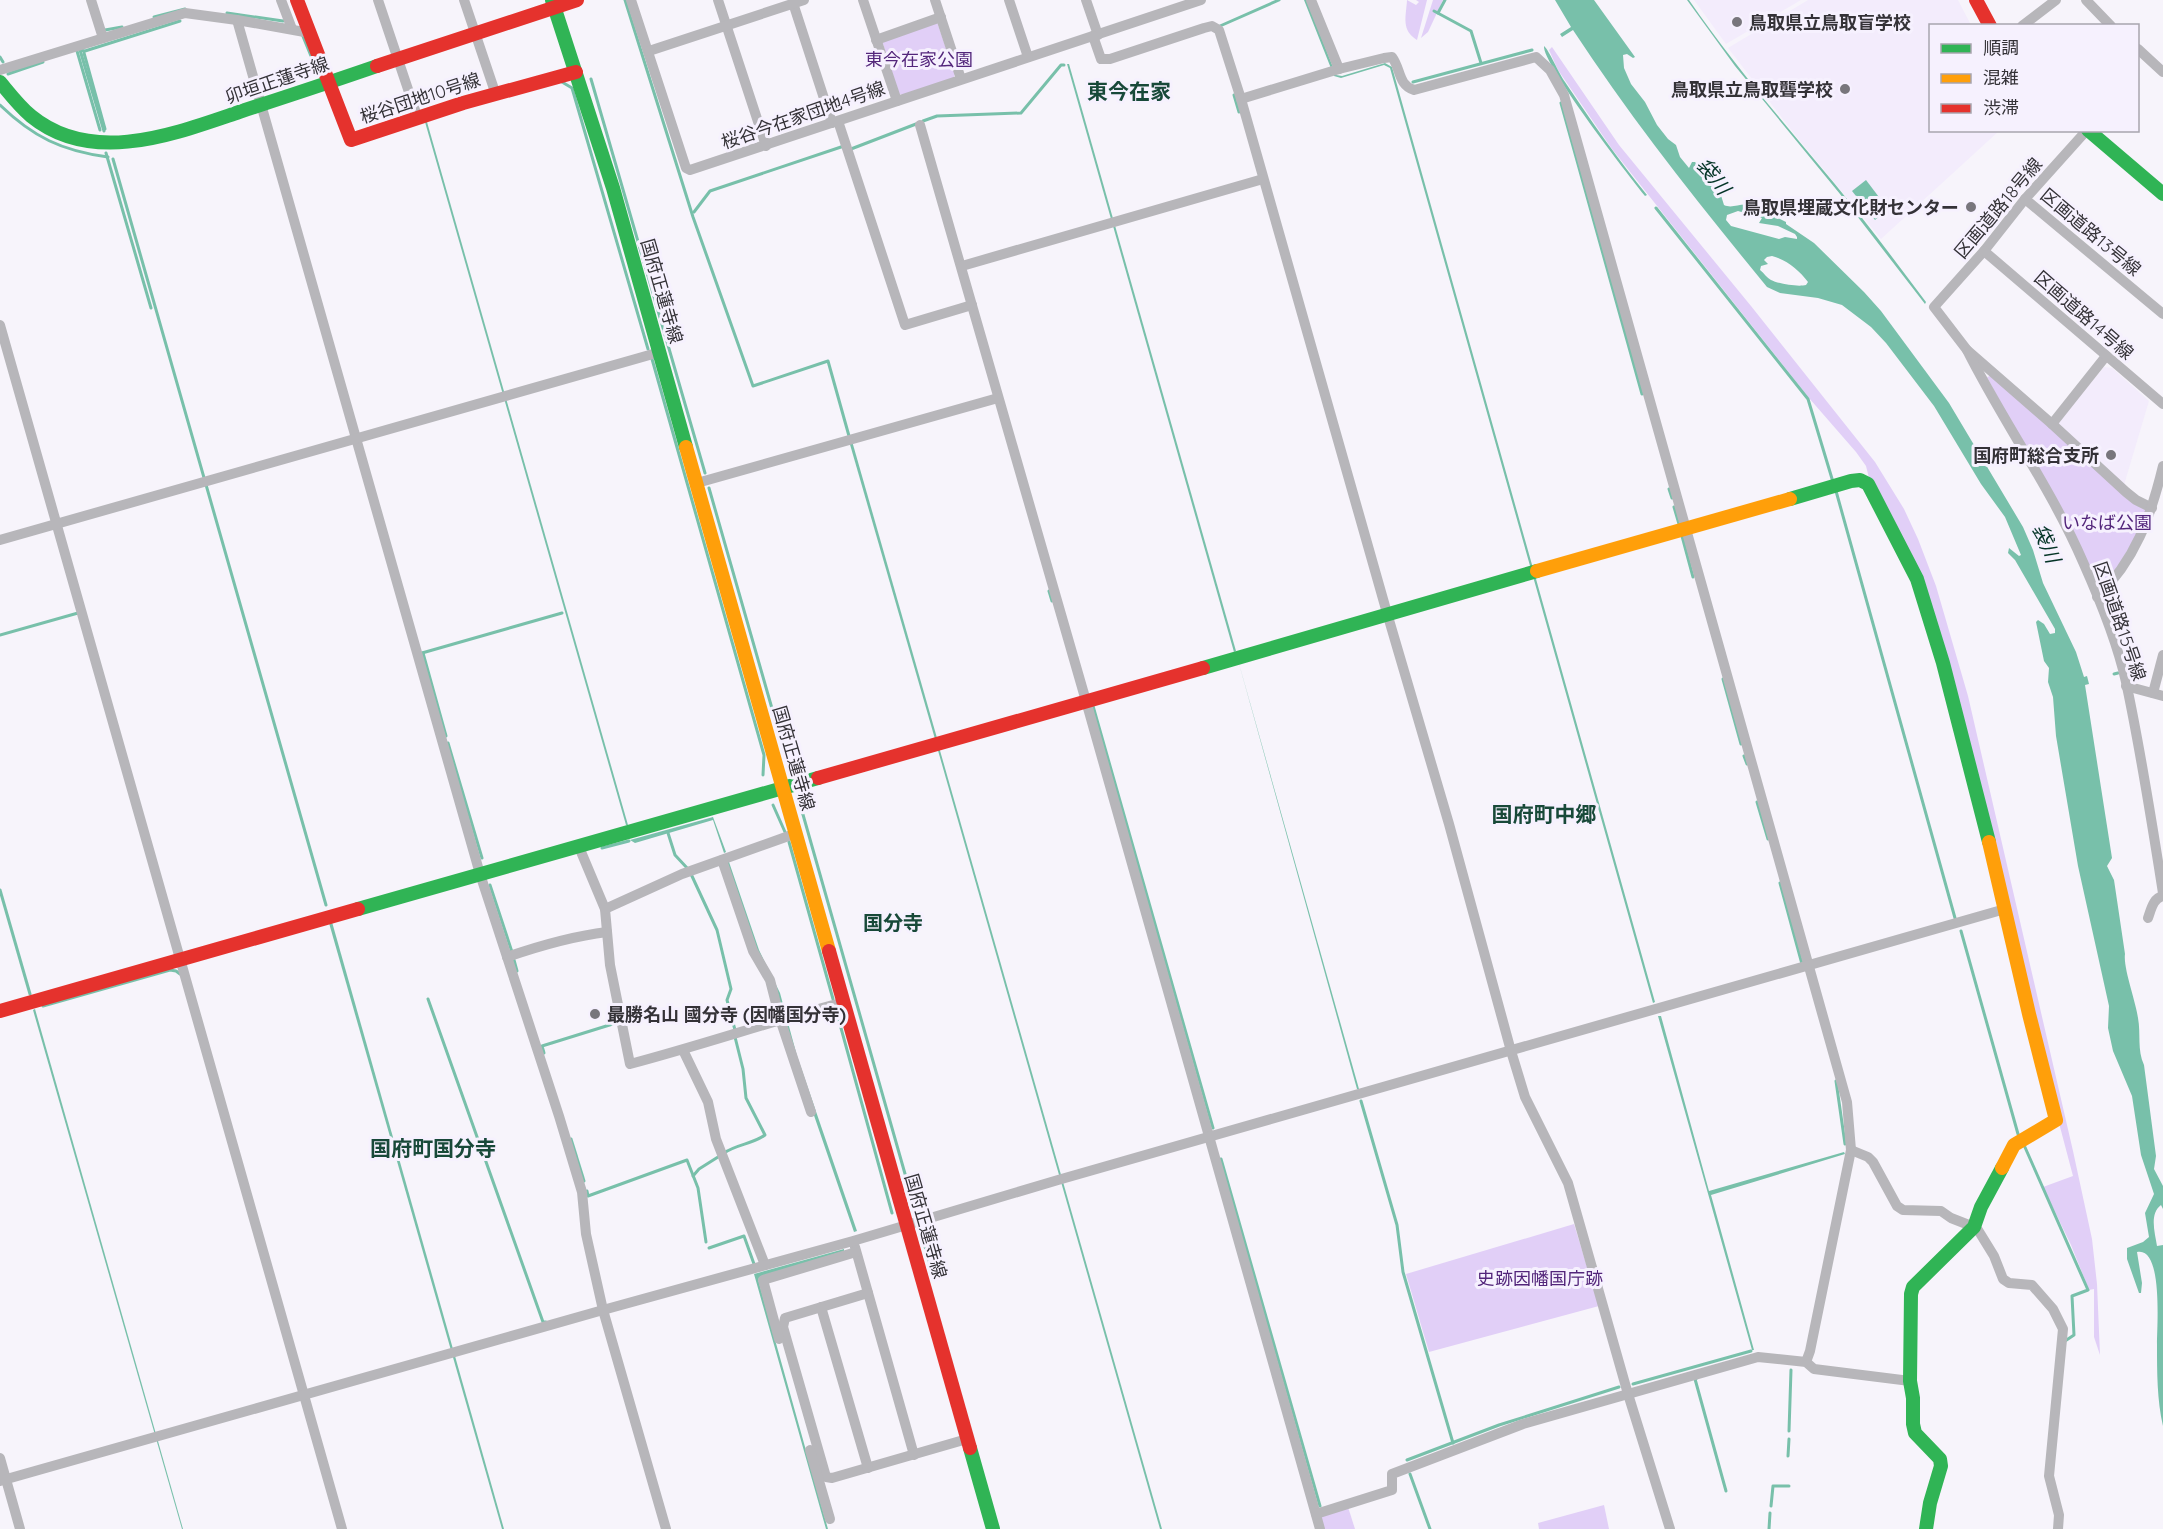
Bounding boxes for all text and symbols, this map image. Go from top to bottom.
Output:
place label: 鳥取県立鳥取盲学校 [1749,11,1911,34]
marker: 鳥取県立鳥取盲学校 [1730,15,1744,29]
legend [1929,24,2139,132]
text: 順調 [1983,36,2019,59]
park label: 東今在家公園 [865,48,973,71]
street label: 卯垣正蓮寺線 [222,52,332,108]
text: 混雑 [1983,66,2019,89]
street label: 桜谷団地10号線 [357,68,483,128]
street label: 桜谷今在家団地4号線 [718,76,888,154]
district label: 東今在家 [1087,78,1171,104]
place label: 鳥取県立鳥取聾学校 [1671,78,1833,101]
marker: 鳥取県立鳥取聾学校 [1838,82,1852,96]
text: 渋滞 [1983,96,2019,119]
water label: 袋川 [1692,153,1737,201]
street label: 区画道路18号線 [1949,153,2047,263]
street label: 区画道路13号線 [2036,183,2146,281]
place label: 鳥取県埋蔵文化財センター [1743,196,1959,219]
marker: 鳥取県埋蔵文化財センター [1964,200,1978,214]
street label: 国府正蓮寺線 [636,236,688,346]
street label: 区画道路14号線 [2030,266,2138,364]
place label: 国府町総合支所 [1973,444,2099,467]
marker: 国府町総合支所 [2104,448,2118,462]
park label: いなば公園 [2062,511,2152,534]
water label: 袋川 [2028,520,2067,568]
street label: 区画道路15号線 [2089,558,2151,684]
street label: 国府正蓮寺線 [768,703,820,813]
district label: 国府町中郷 [1492,801,1597,827]
district label: 国分寺 [863,910,923,935]
place label: 最勝名山 國分寺 (因幡国分寺) [607,1003,846,1026]
marker: 最勝名山 國分寺 (因幡国分寺) [588,1007,602,1021]
district label: 国府町国分寺 [370,1135,496,1161]
street label: 国府正蓮寺線 [900,1171,952,1281]
park label: 史跡因幡国庁跡 [1477,1267,1603,1290]

